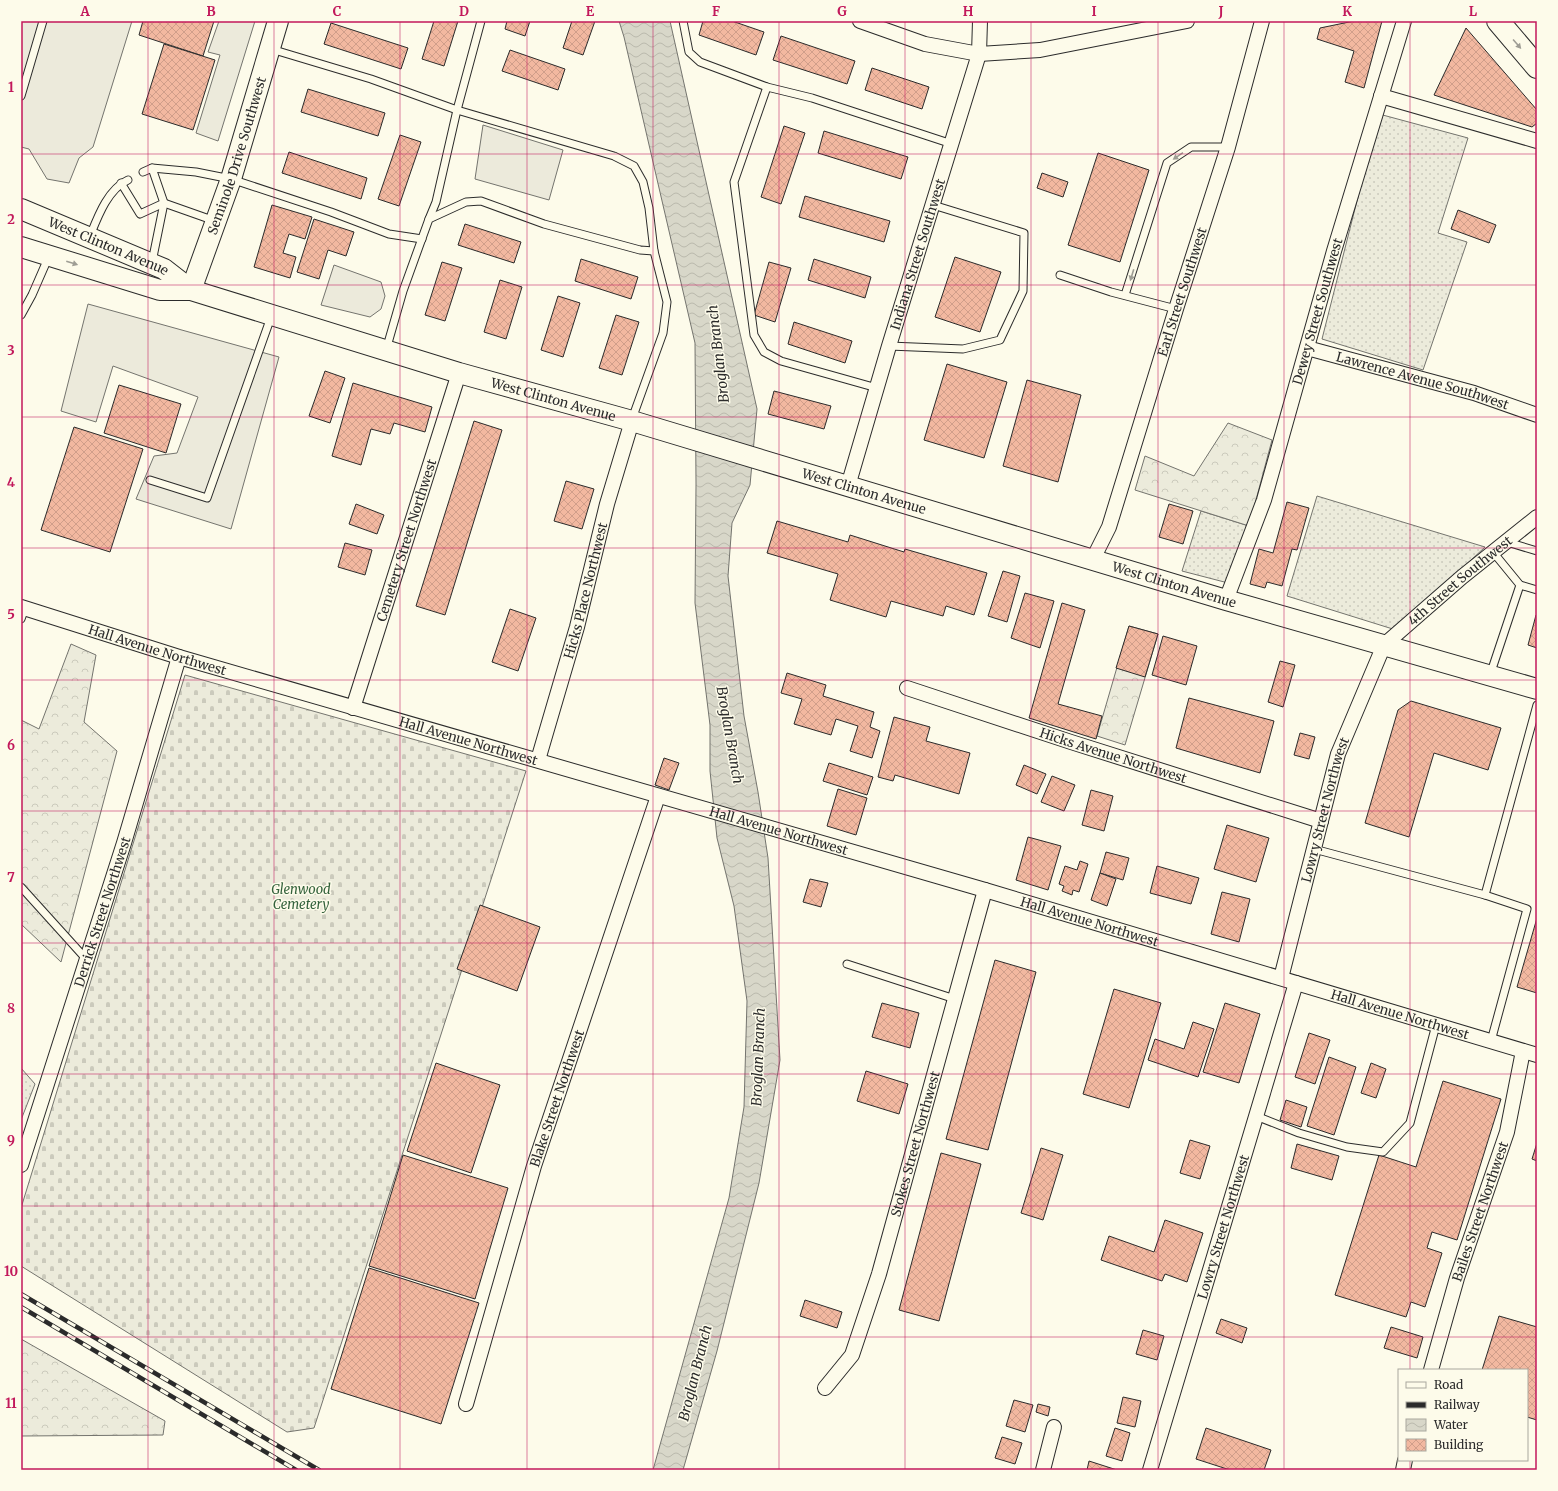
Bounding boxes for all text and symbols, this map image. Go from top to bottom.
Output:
text: A [79,3,90,20]
text: B [206,3,216,20]
text: C [333,3,342,20]
text: D [459,3,469,20]
text: E [586,3,595,20]
text: F [712,3,720,20]
text: G [837,3,847,20]
text: H [963,3,974,20]
text: I [1091,3,1097,20]
text: J [1217,3,1224,20]
text: K [1342,3,1352,20]
text: L [1469,3,1478,20]
one-way arrow [1513,38,1522,49]
street label: Seminole Drive Southwest [203,75,270,237]
text: 1 [8,79,14,96]
one-way arrow [1173,152,1183,160]
street label: Indiana Street Southwest [886,176,949,332]
text: 2 [7,211,15,228]
street label: West Clinton Avenue [45,213,173,278]
street label: Earl Street Southwest [1153,225,1210,359]
street label: Dewey Street Southwest [1288,236,1346,387]
one-way arrow [66,260,78,266]
one-way arrow [1129,269,1135,281]
water label: Broglan Branch [703,304,733,404]
text: 3 [7,342,15,359]
street label: Lawrence Avenue Southwest [1334,348,1511,413]
street label: West Clinton Avenue [488,374,618,425]
street label: Cemetery Street Northwest [372,457,440,624]
street label: West Clinton Avenue [799,464,928,518]
text: 4 [7,474,16,491]
street label: Hicks Place Northwest [560,520,611,661]
street label: 4th Street Southwest [1404,532,1515,629]
street label: West Clinton Avenue [1109,557,1239,611]
text: 5 [7,606,15,623]
street label: Hall Avenue Northwest [86,620,228,679]
water label: Broglan Branch [713,685,747,785]
street label: Hall Avenue Northwest [397,713,540,769]
street label: Hicks Avenue Northwest [1038,724,1189,787]
street label: Lowry Street Northwest [1297,734,1353,884]
text: 6 [7,737,15,754]
street label: Hall Avenue Northwest [707,802,850,858]
street label: Derrick Street Northwest [70,834,134,989]
text: 7 [7,869,15,886]
park label: Glenwood Cemetery [271,881,331,913]
street label: Hall Avenue Northwest [1019,893,1161,950]
street label: Hall Avenue Northwest [1329,985,1471,1043]
text: 8 [7,1000,15,1017]
water label: Broglan Branch [747,1007,769,1107]
street label: Blake Street Northwest [526,1027,588,1169]
street label: Stokes Street Northwest [887,1069,943,1219]
text: 9 [7,1132,15,1149]
street label: Bailes Street Northwest [1448,1139,1512,1284]
street label: Lowry Street Northwest [1193,1152,1253,1301]
text: 10 [4,1263,18,1280]
water label: Broglan Branch [674,1323,716,1423]
legend [1398,1369,1528,1461]
text: Road [1434,1377,1463,1392]
text: 11 [5,1395,17,1412]
text: Railway [1434,1397,1480,1412]
text: Water [1433,1417,1469,1432]
text: Building [1434,1437,1484,1452]

